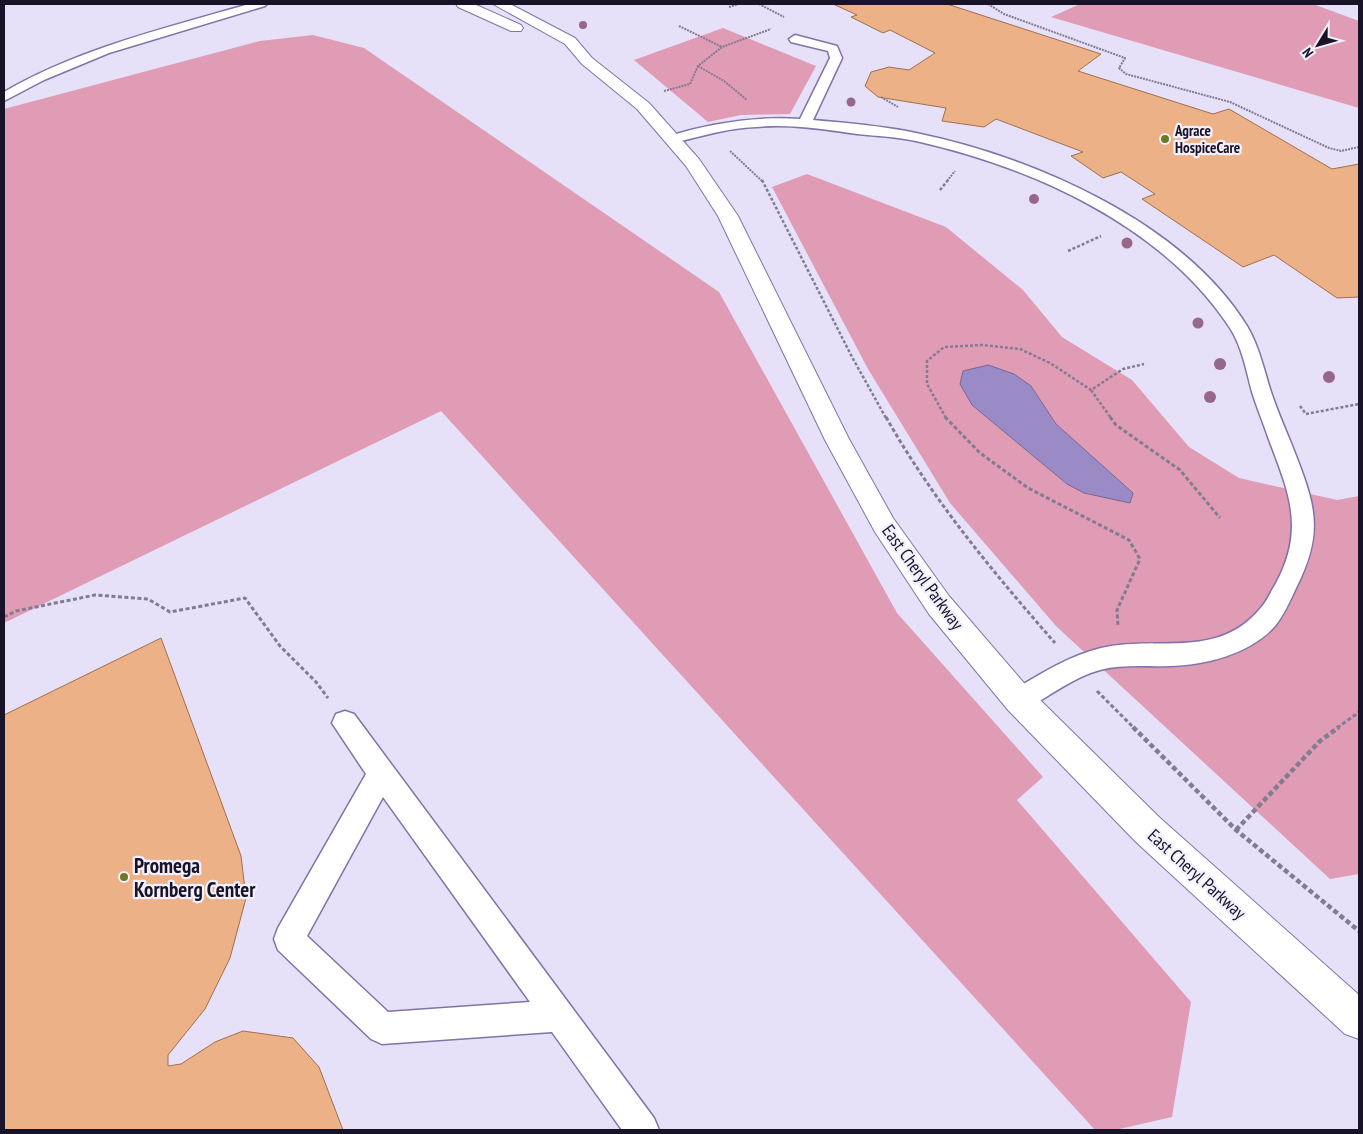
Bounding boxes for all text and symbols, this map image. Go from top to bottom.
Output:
north arrow [1293,20,1343,70]
text: N [1298,44,1317,61]
place label: Agrace HospiceCare [1174,121,1240,157]
marker: Agrace HospiceCare [1159,133,1171,145]
street label: East Cheryl Parkway [877,520,969,634]
street label: East Cheryl Parkway [1143,824,1251,924]
place label: Promega Kornberg Center [134,852,256,903]
marker: Promega Kornberg Center [118,871,130,883]

